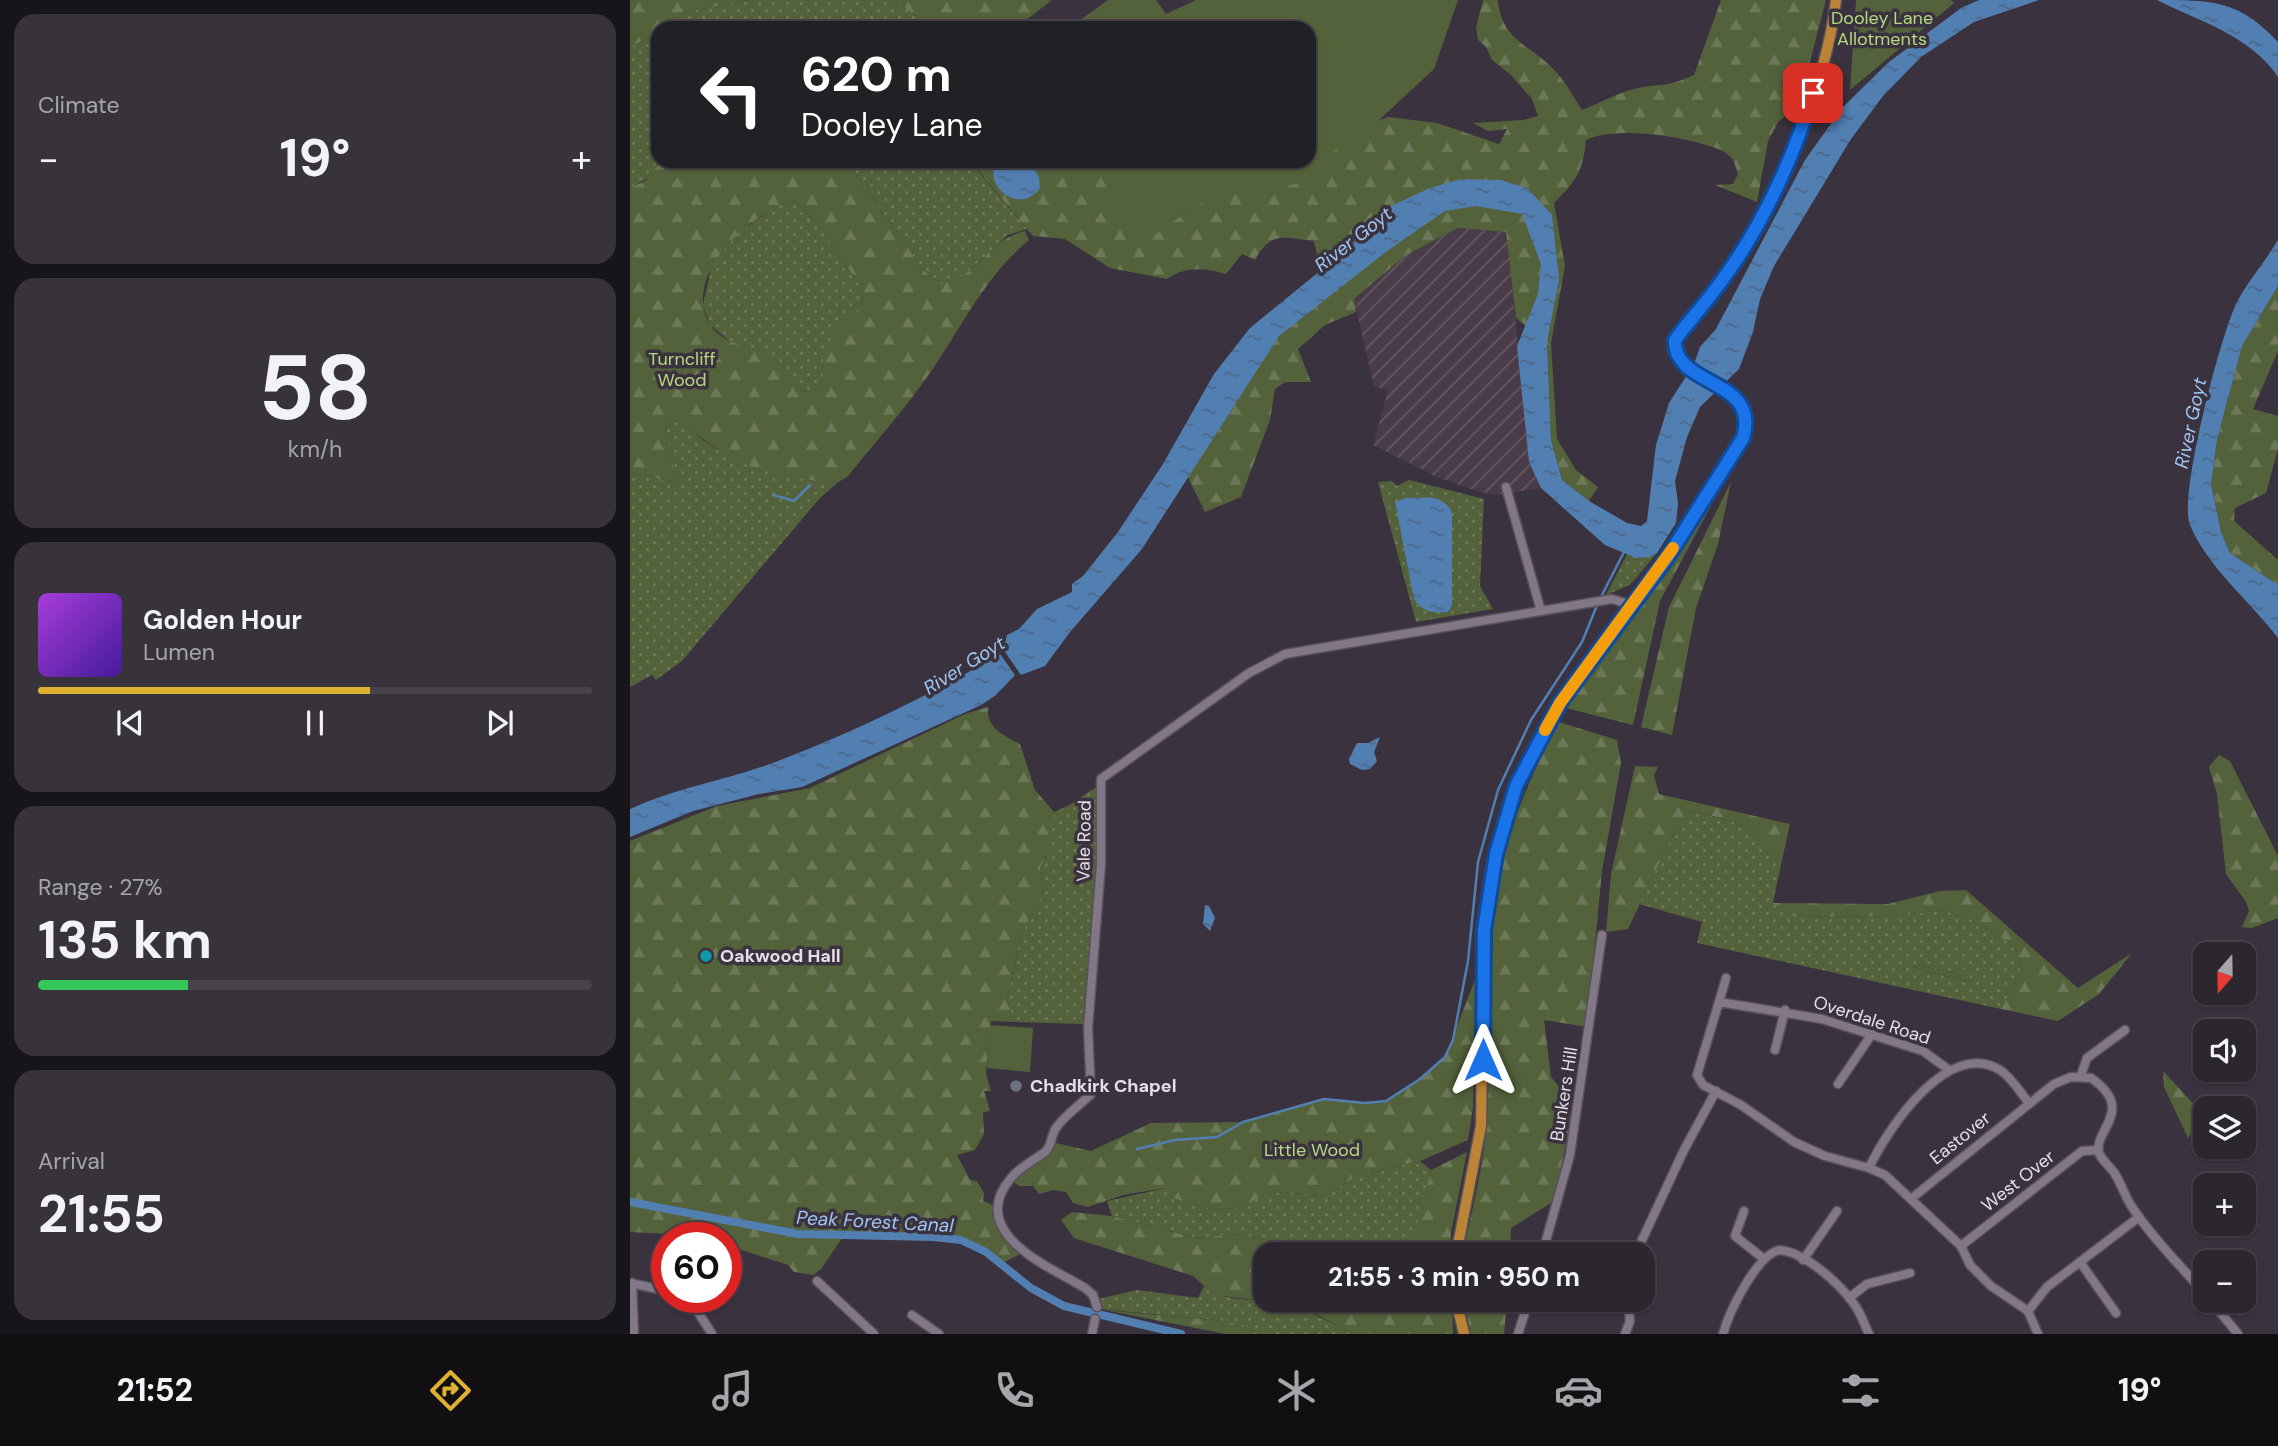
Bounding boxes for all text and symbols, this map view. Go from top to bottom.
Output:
park label: Dooley Lane Allotments [1831,6,1933,51]
text: 620 m [801,42,952,106]
icon: left [686,49,777,140]
pin [1783,63,1843,123]
icon: arrive [1794,74,1832,112]
text: Climate [38,90,120,120]
text: Dooley Lane [801,104,983,146]
text: 19° [280,124,350,192]
text: − [38,134,59,184]
text: + [571,134,592,184]
water label: River Goyt [1309,201,1398,278]
text: 58 [258,329,372,447]
park label: Turncliff Wood [648,347,716,392]
water label: River Goyt [2169,375,2212,471]
text: km/h [288,434,342,464]
text: Golden Hour [143,603,302,637]
water label: River Goyt [919,630,1010,700]
text: Lumen [143,637,215,667]
icon: previous [111,704,149,742]
icon: pause [296,704,334,742]
icon: next [481,704,519,742]
street label: Vale Road [1071,800,1097,882]
text: Range · 27% [38,872,163,902]
text: 135 km [38,906,212,974]
north arrow [2193,942,2256,1004]
map controls [2193,942,2256,1313]
place label: Oakwood Hall [720,944,841,968]
marker: Oakwood Hall [698,948,714,964]
street label: Overdale Road [1811,990,1933,1050]
button: sound [2193,1019,2256,1082]
position arrow [1446,1023,1520,1097]
street label: Bunkers Hill [1545,1045,1583,1143]
place label: Chadkirk Chapel [1030,1074,1176,1098]
marker: Chadkirk Chapel [1008,1078,1024,1094]
button: layers [2193,1096,2256,1159]
street label: Eastover [1925,1106,1996,1170]
park label: Little Wood [1264,1138,1360,1162]
street label: West Over [1976,1145,2060,1217]
text: Arrival [38,1146,105,1176]
button: + [2193,1173,2256,1236]
text: 21:55 [38,1180,165,1248]
water label: Peak Forest Canal [796,1205,955,1238]
speed limit sign: 60 [651,1222,742,1313]
button: − [2193,1250,2256,1313]
text: 21:55 · 3 min · 950 m [1328,1260,1580,1294]
icon: directions [426,1366,475,1415]
icon: music [708,1366,757,1415]
icon: phone [990,1366,1039,1415]
icon: climate [1272,1366,1321,1415]
icon: car [1554,1366,1603,1415]
icon: filters [1836,1366,1885,1415]
text: 21:52 [117,1369,193,1411]
text: 19° [2118,1369,2161,1411]

